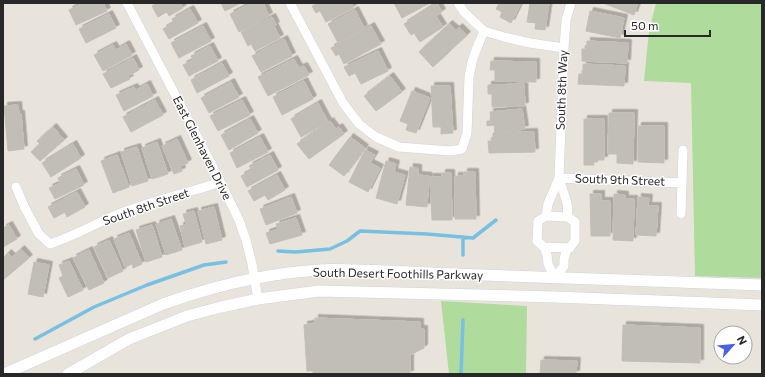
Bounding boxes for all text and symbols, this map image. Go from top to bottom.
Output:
scale bar [625,12,710,38]
text: 50 m [631,18,659,32]
street label: South 8th Way [553,50,569,130]
street label: East Glenhaven Drive [171,93,235,202]
street label: South 9th Street [575,170,665,188]
street label: South 8th Street [101,185,191,227]
street label: South Desert Foothills Parkway [313,265,483,281]
north arrow [713,325,753,365]
text: N [735,334,750,347]

